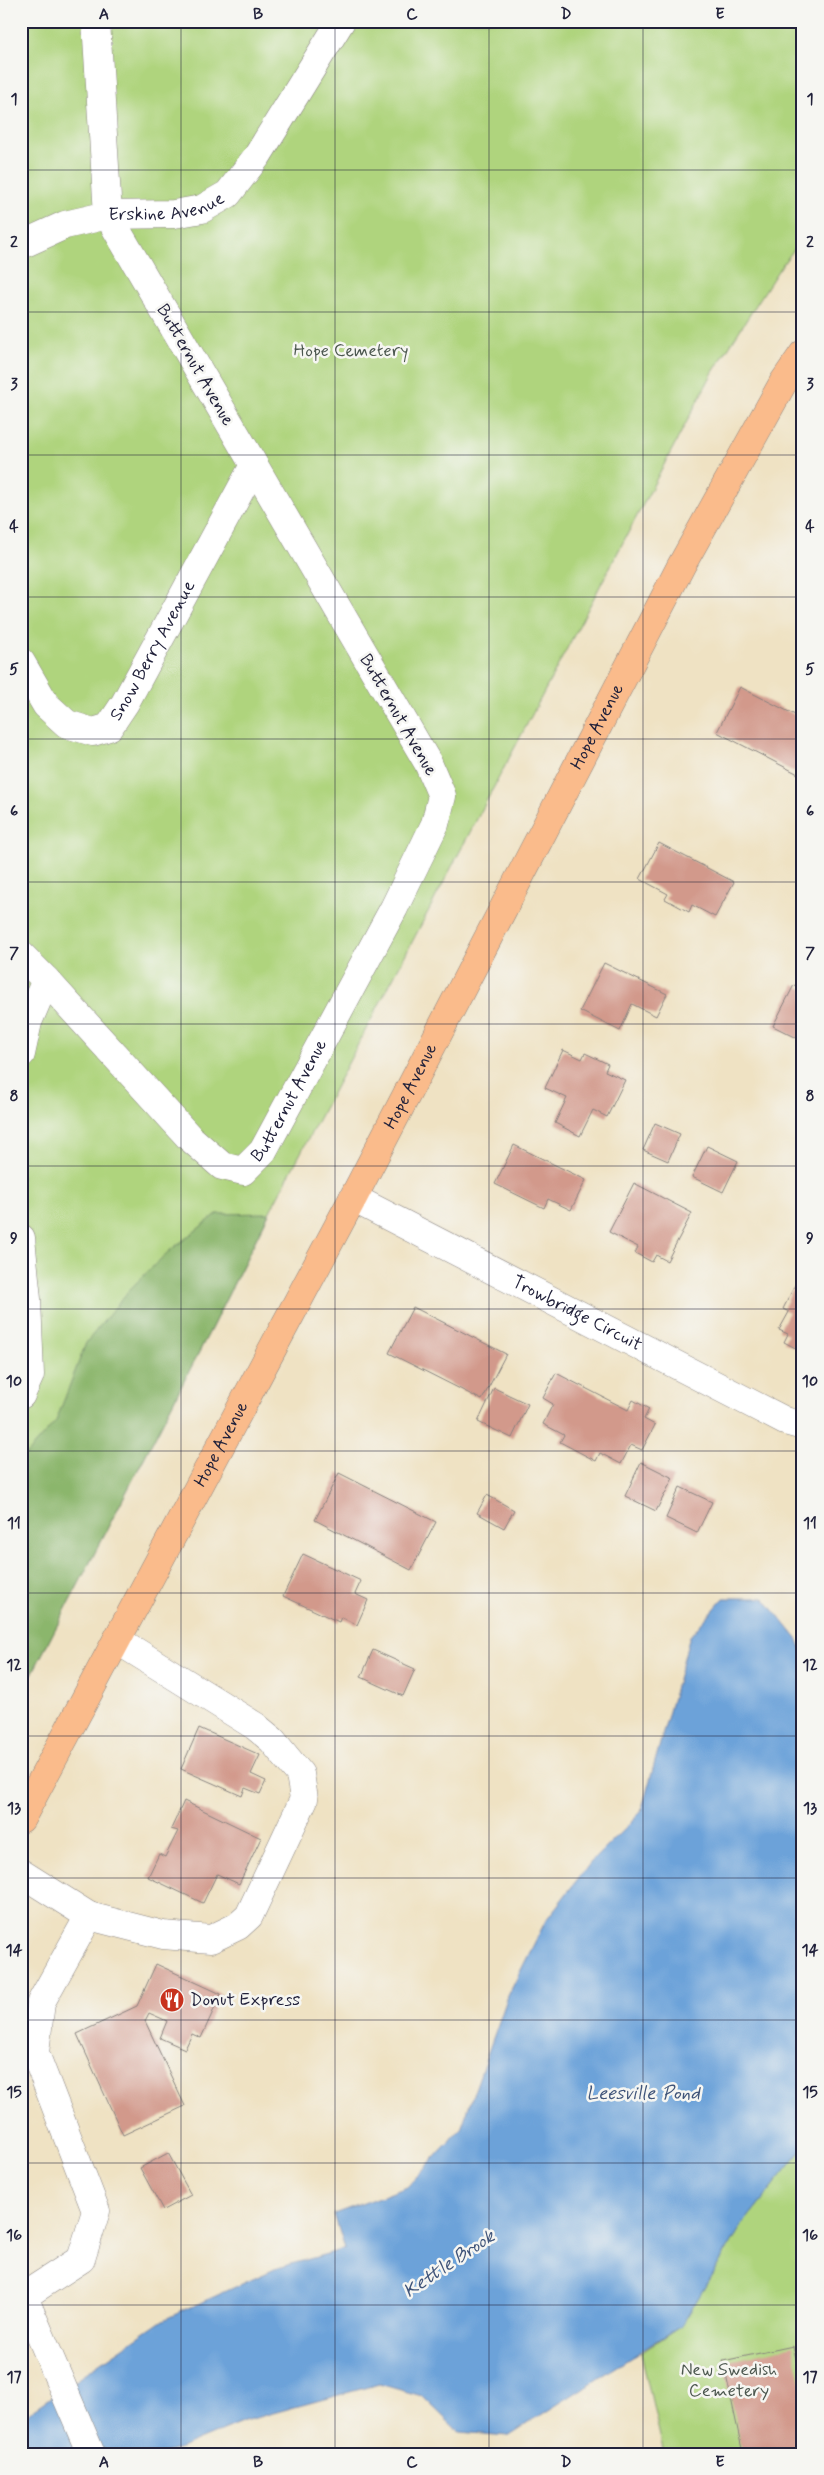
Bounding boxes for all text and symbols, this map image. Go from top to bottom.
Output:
text: A [99,4,109,25]
text: B [253,4,263,25]
text: C [406,4,418,25]
text: D [560,4,572,25]
text: E [715,4,725,25]
text: 1 [10,89,18,110]
text: 1 [806,89,814,110]
street label: Erskine Avenue [108,186,229,227]
text: 2 [10,232,18,253]
text: 2 [806,232,814,253]
street label: Butternut Avenue [150,300,240,430]
park label: Hope Cemetery [294,339,408,363]
text: 3 [10,374,18,395]
text: 3 [806,374,814,395]
text: 4 [9,516,19,537]
text: 4 [805,516,815,537]
street label: Snow Berry Avenue [104,576,201,726]
street label: Butternut Avenue [353,650,443,780]
text: 5 [9,659,19,680]
text: 5 [805,659,815,680]
street label: Hope Avenue [565,680,630,774]
text: 6 [10,801,18,822]
text: 6 [806,801,814,822]
text: 7 [9,943,19,964]
text: 7 [805,943,815,964]
street label: Butternut Avenue [246,1035,333,1168]
street label: Hope Avenue [379,1039,443,1133]
text: 8 [9,1086,19,1107]
text: 8 [805,1086,815,1107]
text: 9 [10,1228,18,1249]
text: 9 [806,1228,814,1249]
street label: Trowbridge Circuit [508,1270,646,1357]
text: 10 [6,1371,22,1392]
text: 10 [802,1371,818,1392]
street label: Hope Avenue [189,1397,254,1491]
text: 11 [7,1513,21,1534]
text: 11 [803,1513,817,1534]
text: 12 [6,1655,22,1676]
text: 12 [802,1655,818,1676]
text: 13 [7,1798,21,1819]
text: 13 [803,1798,817,1819]
text: 14 [6,1940,23,1961]
text: 14 [802,1940,819,1961]
restaurant icon: Donut Express [159,1987,185,2013]
place label: Donut Express [190,1988,300,2012]
water label: Leesville Pond [586,2081,701,2106]
text: 15 [6,2082,22,2103]
text: 15 [802,2082,818,2103]
water label: Kettle Brook [398,2223,501,2304]
text: 16 [6,2225,22,2246]
text: 16 [802,2225,818,2246]
park label: New Swedish Cemetery [681,2358,777,2403]
text: 17 [6,2367,22,2388]
text: 17 [802,2367,818,2388]
text: A [99,2452,109,2473]
text: B [253,2452,263,2473]
text: C [406,2452,418,2473]
text: D [560,2452,572,2473]
text: E [715,2452,725,2473]

